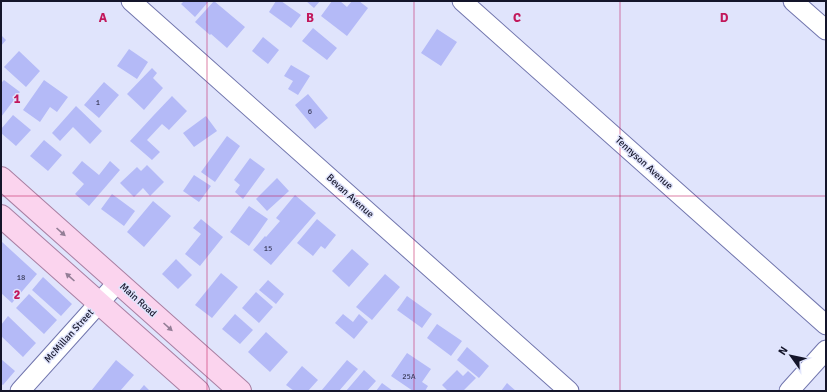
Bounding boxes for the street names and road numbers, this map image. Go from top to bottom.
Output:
street label: Tennyson Avenue [613,134,675,192]
street label: Bevan Avenue [324,172,376,220]
street label: Main Road [117,281,159,319]
street label: McMillan Street [42,306,97,365]

